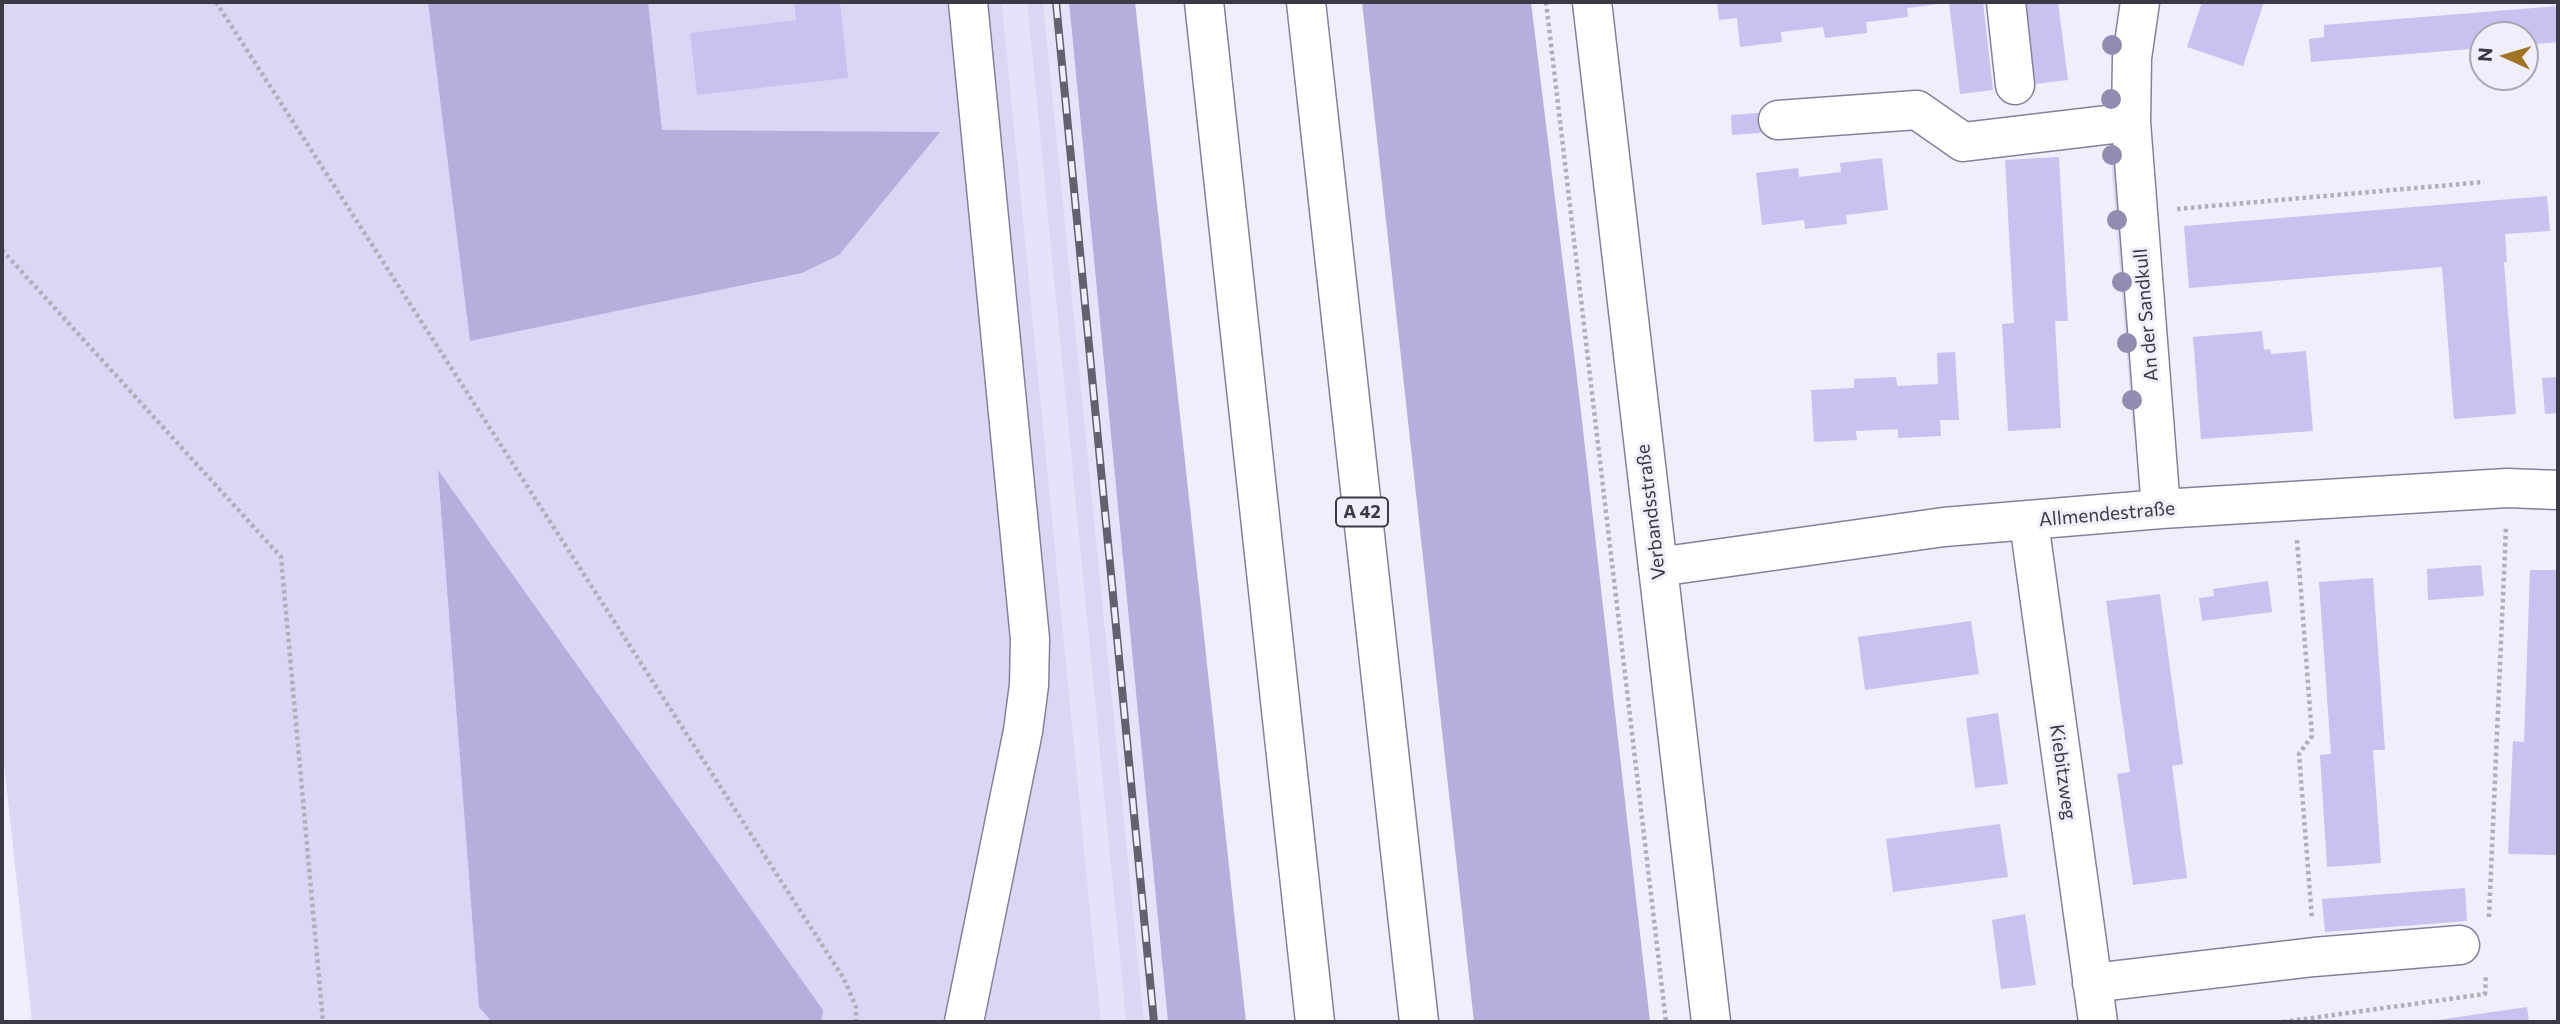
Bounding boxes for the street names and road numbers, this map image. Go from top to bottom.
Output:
street label: An der Sandkull [2129,248,2163,382]
street label: Verbandsstraße [1631,443,1671,581]
street label: Allmendestraße [2038,497,2176,531]
road number: A 42 [1336,498,1388,526]
street label: Kiebitzweg [2045,723,2081,821]

